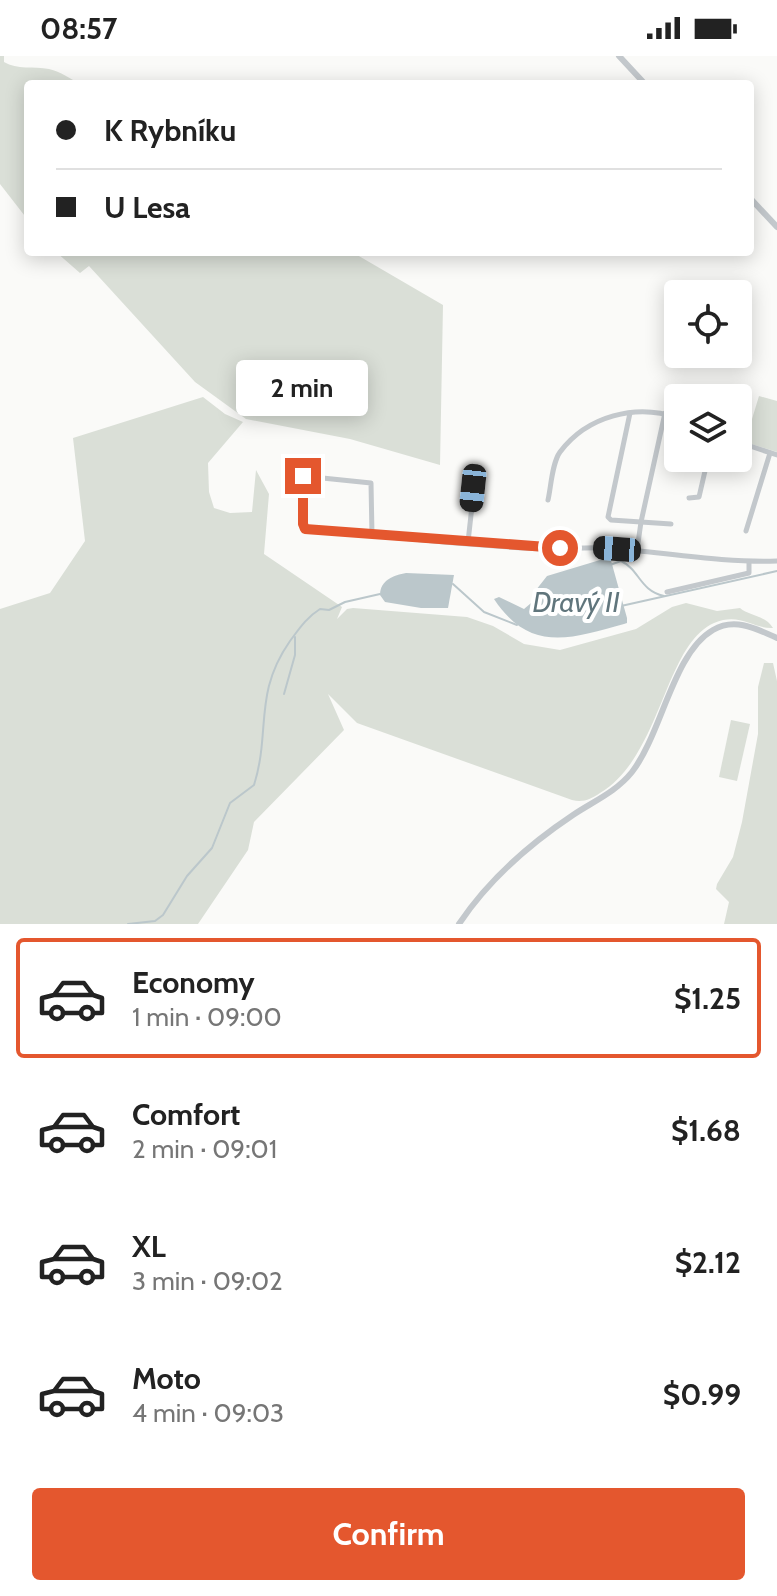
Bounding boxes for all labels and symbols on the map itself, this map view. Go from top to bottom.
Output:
callout: 2 min [237,360,369,416]
route end [285,458,321,494]
car [459,463,487,513]
route start [542,530,578,566]
car [592,535,642,563]
water label: Dravý II [532,585,620,619]

